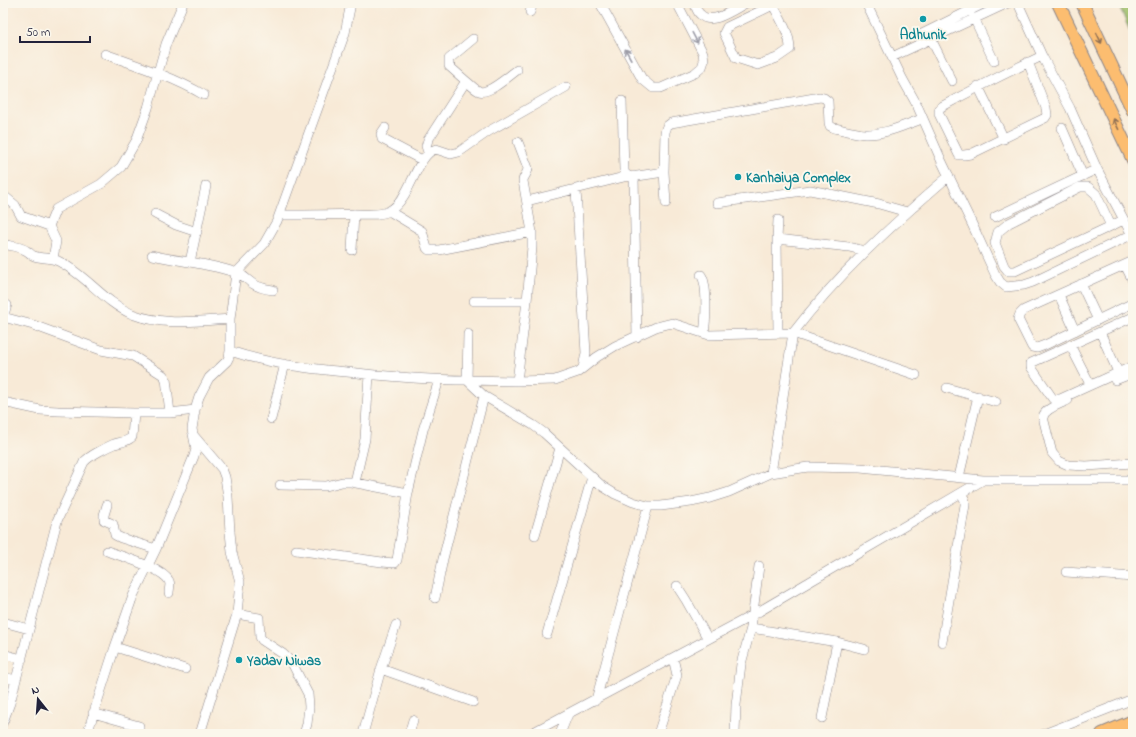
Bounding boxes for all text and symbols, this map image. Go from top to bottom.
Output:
marker: Adhunik [918,14,928,24]
scale bar [20,18,90,44]
text: 50 m [26,24,50,42]
place label: Adhunik [900,25,947,46]
one-way arrow [692,31,699,43]
one-way arrow [1096,32,1103,44]
one-way arrow [623,48,631,60]
one-way arrow [1112,119,1119,131]
place label: Kanhaiya Complex [746,168,851,191]
marker: Kanhaiya Complex [733,172,743,182]
place label: Yadav Niwas [246,651,321,672]
marker: Yadav Niwas [234,655,244,665]
north arrow [18,679,58,719]
text: N [29,682,41,699]

